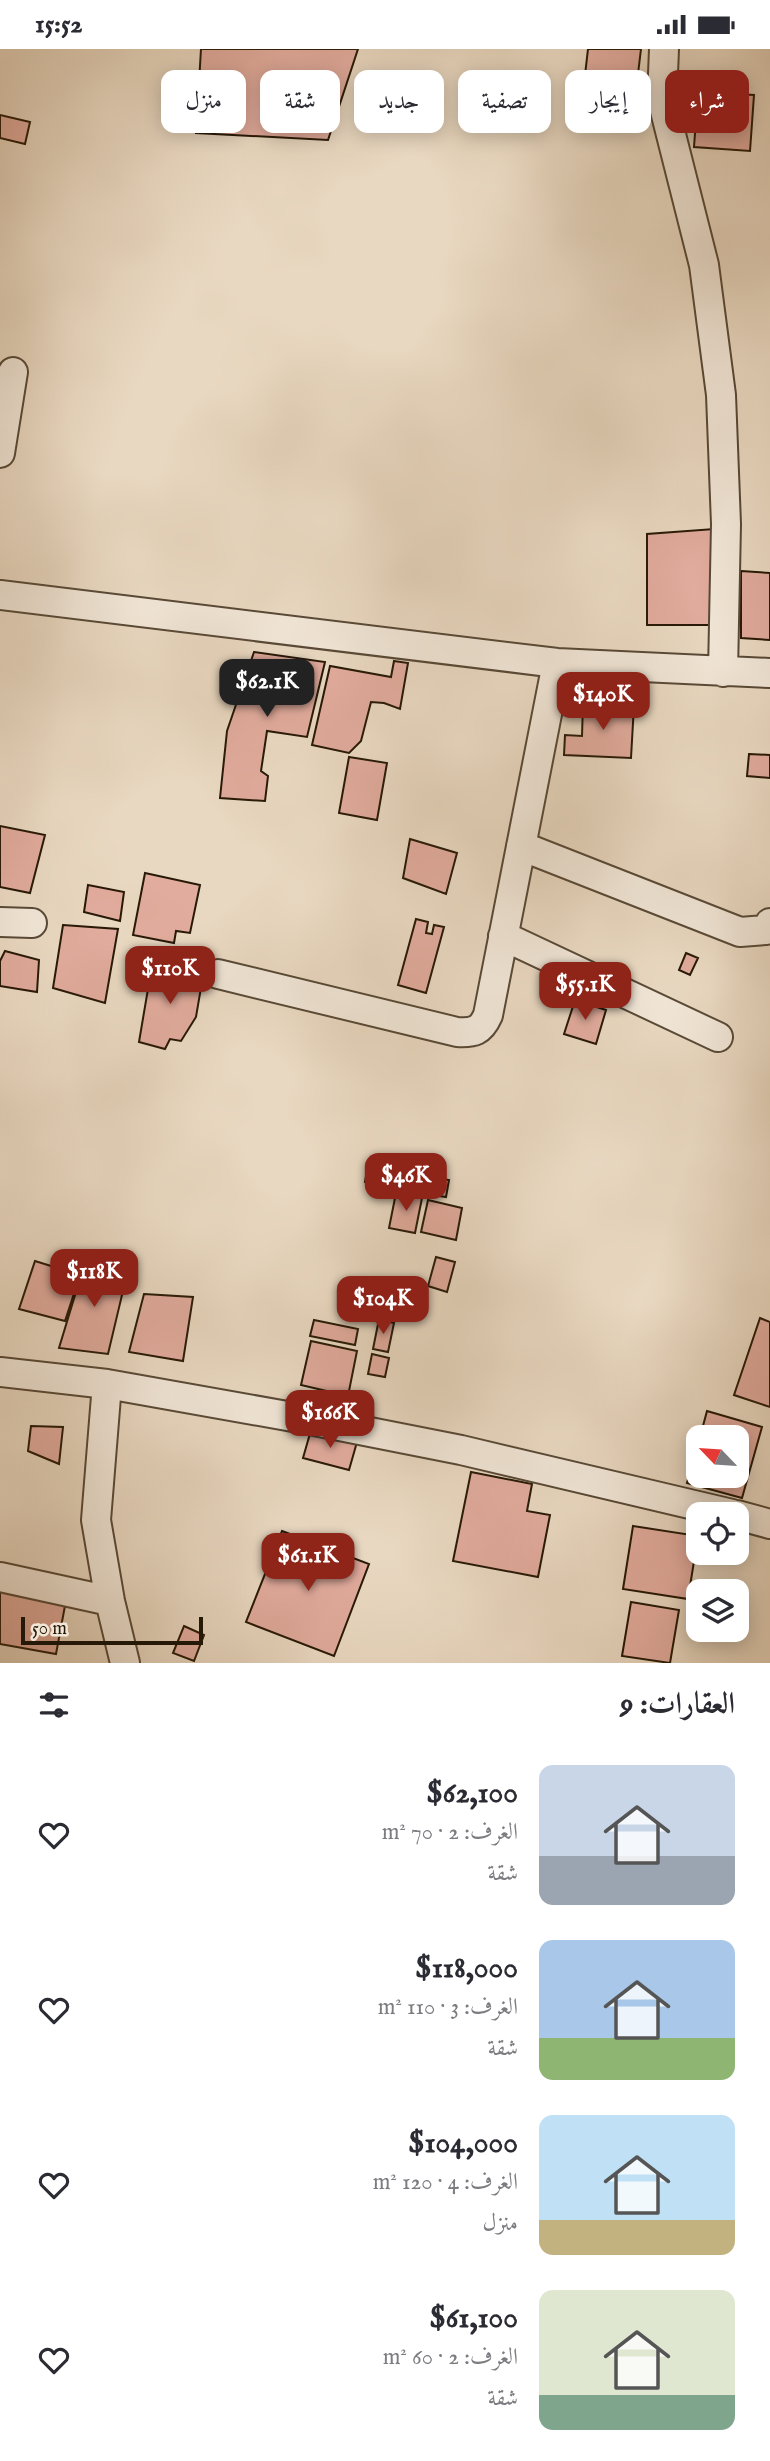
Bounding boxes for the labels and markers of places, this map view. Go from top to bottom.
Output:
pin: $62.1K [210,659,324,719]
pin: $140K [554,673,652,732]
pin: $110K [121,947,219,1006]
pin: $55.1K [528,963,642,1022]
pin: $46K [365,1153,447,1213]
pin: $118K [45,1249,143,1309]
pin: $104K [334,1277,432,1336]
pin: $166K [281,1391,379,1450]
pin: $61.1K [251,1533,365,1593]

